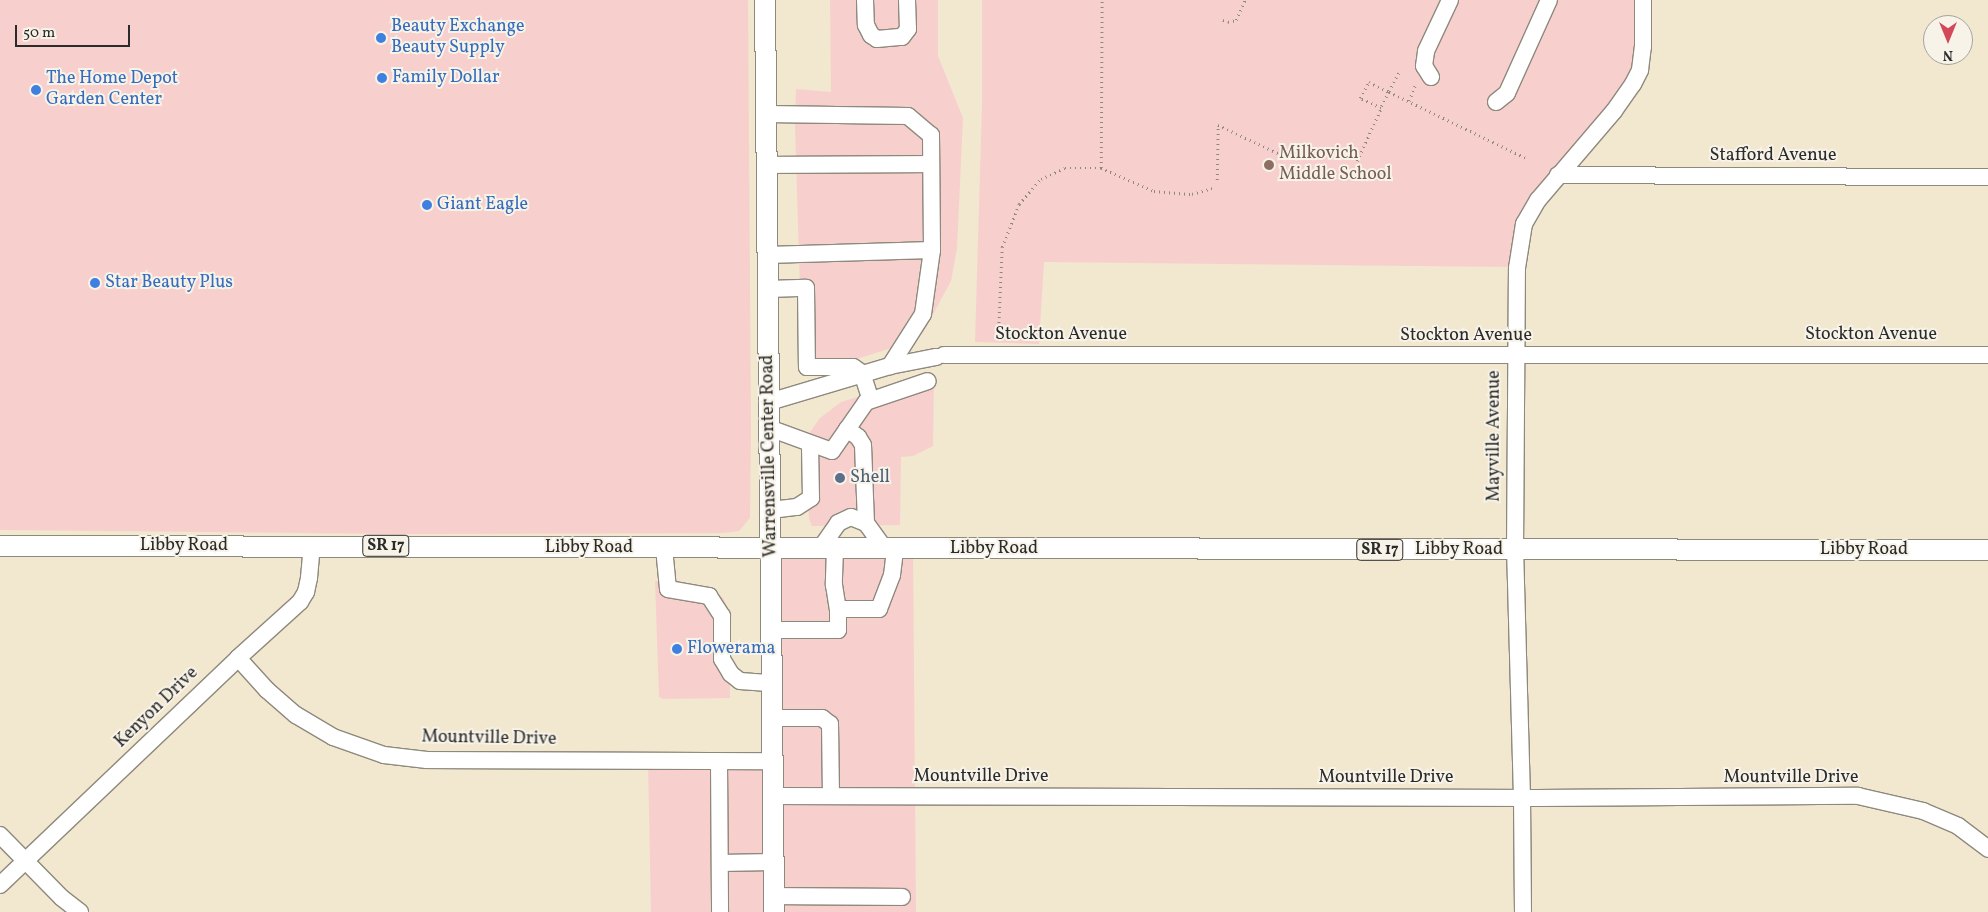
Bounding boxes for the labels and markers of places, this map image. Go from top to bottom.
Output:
place label: Beauty Exchange Beauty Supply [391,17,525,59]
marker: Beauty Exchange Beauty Supply [375,32,387,44]
place label: Family Dollar [392,67,500,89]
place label: The Home Depot Garden Center [46,69,178,112]
marker: Family Dollar [376,72,388,84]
marker: The Home Depot Garden Center [30,84,42,96]
place label: Milkovich Middle School [1279,144,1392,186]
marker: Milkovich Middle School [1263,159,1275,171]
place label: Giant Eagle [437,194,528,216]
marker: Giant Eagle [421,199,433,211]
place label: Star Beauty Plus [105,272,234,294]
marker: Star Beauty Plus [89,277,101,289]
place label: Shell [850,467,890,489]
marker: Shell [834,472,846,484]
place label: Flowerama [687,638,776,660]
marker: Flowerama [671,643,683,655]

